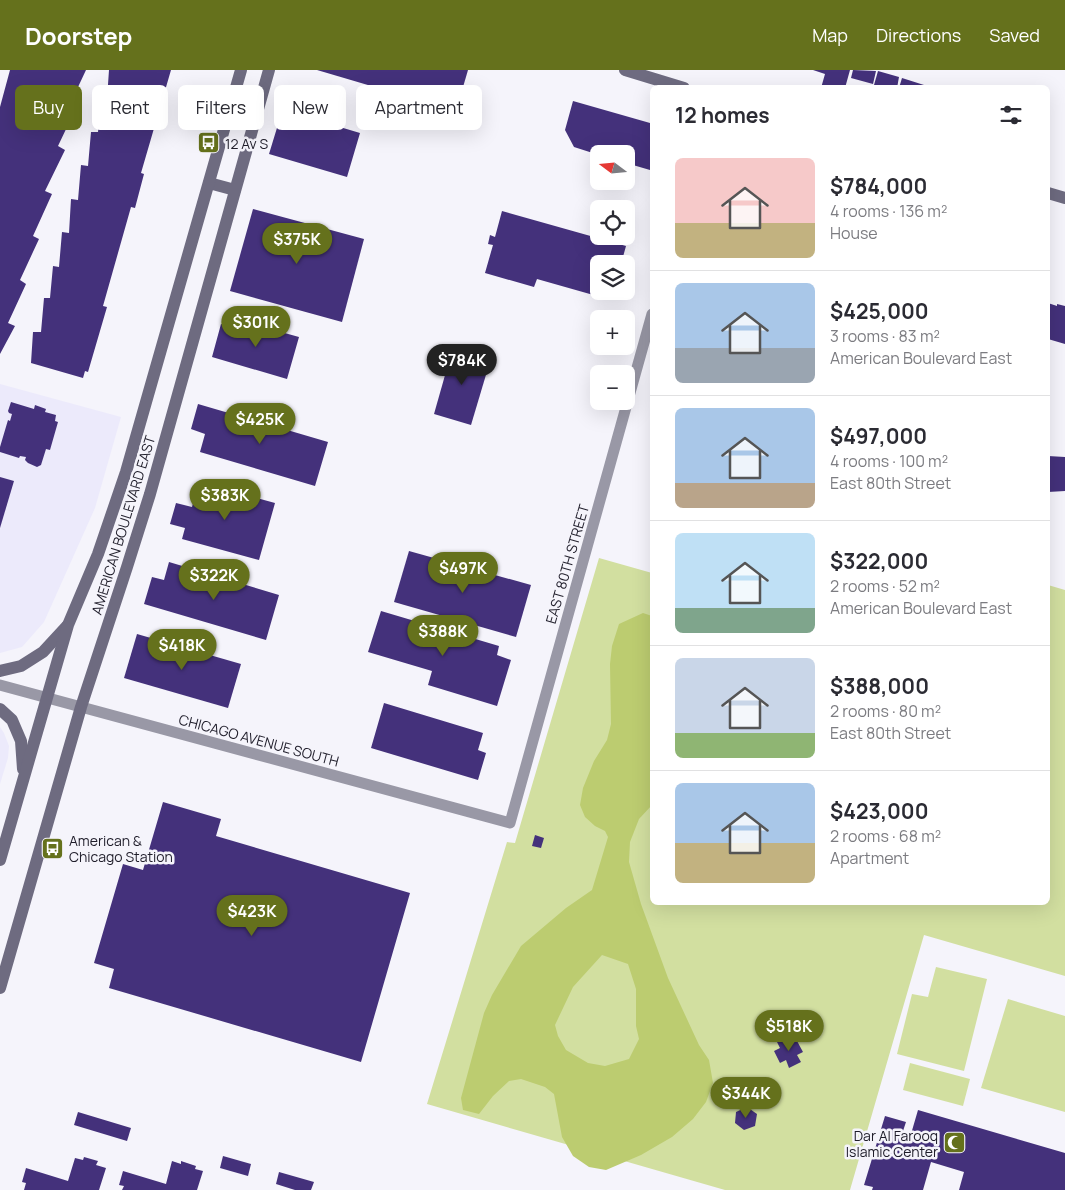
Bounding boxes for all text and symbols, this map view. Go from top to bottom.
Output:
text: Doorstep [25,19,132,52]
text: Map [812,23,848,47]
text: Directions [876,23,961,47]
text: Saved [989,23,1040,47]
chip: Buy [15,85,82,130]
chip: Rent [92,85,168,130]
chip: Filters [178,85,264,130]
chip: New [274,85,346,130]
chip: Apartment [356,85,482,130]
text: 12 homes [675,101,770,129]
icon: filters [997,101,1025,129]
bus stop icon: 12 Av S [197,131,221,155]
place label: 12 Av S [225,134,268,153]
north arrow [590,145,635,190]
map controls [590,145,635,410]
text: $784,000 [830,172,927,200]
icon: home [715,178,775,238]
button: locate [590,200,635,245]
text: 4 rooms · 136 m² [830,200,947,222]
pin: $375K [262,222,332,265]
text: House [830,222,878,244]
text: $375K [273,228,321,250]
button: layers [590,255,635,300]
text: $425,000 [830,297,929,325]
icon: home [715,303,775,363]
pin: $301K [221,306,291,348]
button: + [590,310,635,355]
text: $301K [232,311,280,333]
text: 3 rooms · 83 m² [830,325,940,347]
pin: $784K [427,344,497,386]
text: American Boulevard East [830,347,1012,369]
text: $784K [438,349,486,371]
button: − [590,365,635,410]
pin: $425K [225,402,295,445]
text: $425K [235,408,285,430]
text: $497,000 [830,422,927,450]
icon: home [715,428,775,488]
street label: AMERICAN BOULEVARD EAST [87,433,160,617]
text: 4 rooms · 100 m² [830,450,948,472]
text: East 80th Street [830,472,951,494]
pin: $383K [190,478,260,521]
text: $383K [201,484,249,506]
street label: EAST 80TH STREET [541,501,593,626]
text: $322,000 [830,547,928,575]
pin: $497K [428,552,498,594]
icon: home [715,553,775,613]
text: $497K [439,557,487,579]
pin: $322K [179,558,249,601]
text: $322K [190,564,238,586]
text: 2 rooms · 52 m² [830,575,940,597]
text: American Boulevard East [830,597,1012,619]
pin: $388K [408,614,478,657]
text: $388K [418,620,468,642]
pin: $418K [147,628,217,671]
text: $418K [159,634,205,656]
text: $388,000 [830,672,929,700]
icon: home [715,678,775,738]
text: 2 rooms · 80 m² [830,700,941,722]
street label: CHICAGO AVENUE SOUTH [177,709,341,771]
text: East 80th Street [830,722,951,744]
text: $423,000 [830,797,929,825]
icon: home [715,803,775,863]
text: 2 rooms · 68 m² [830,825,941,847]
place label: American & Chicago Station [69,831,173,866]
bus stop icon: American & Chicago Station [41,836,65,860]
text: Apartment [830,847,909,869]
pin: $423K [217,894,287,937]
text: $423K [228,900,276,922]
pin: $518K [754,1010,824,1052]
text: $518K [766,1015,812,1037]
pin: $344K [711,1076,781,1119]
text: $344K [722,1082,770,1104]
place label: Dar Al Farooq Islamic Center [846,1126,938,1161]
mosque icon: Dar Al Farooq Islamic Center [942,1131,966,1155]

